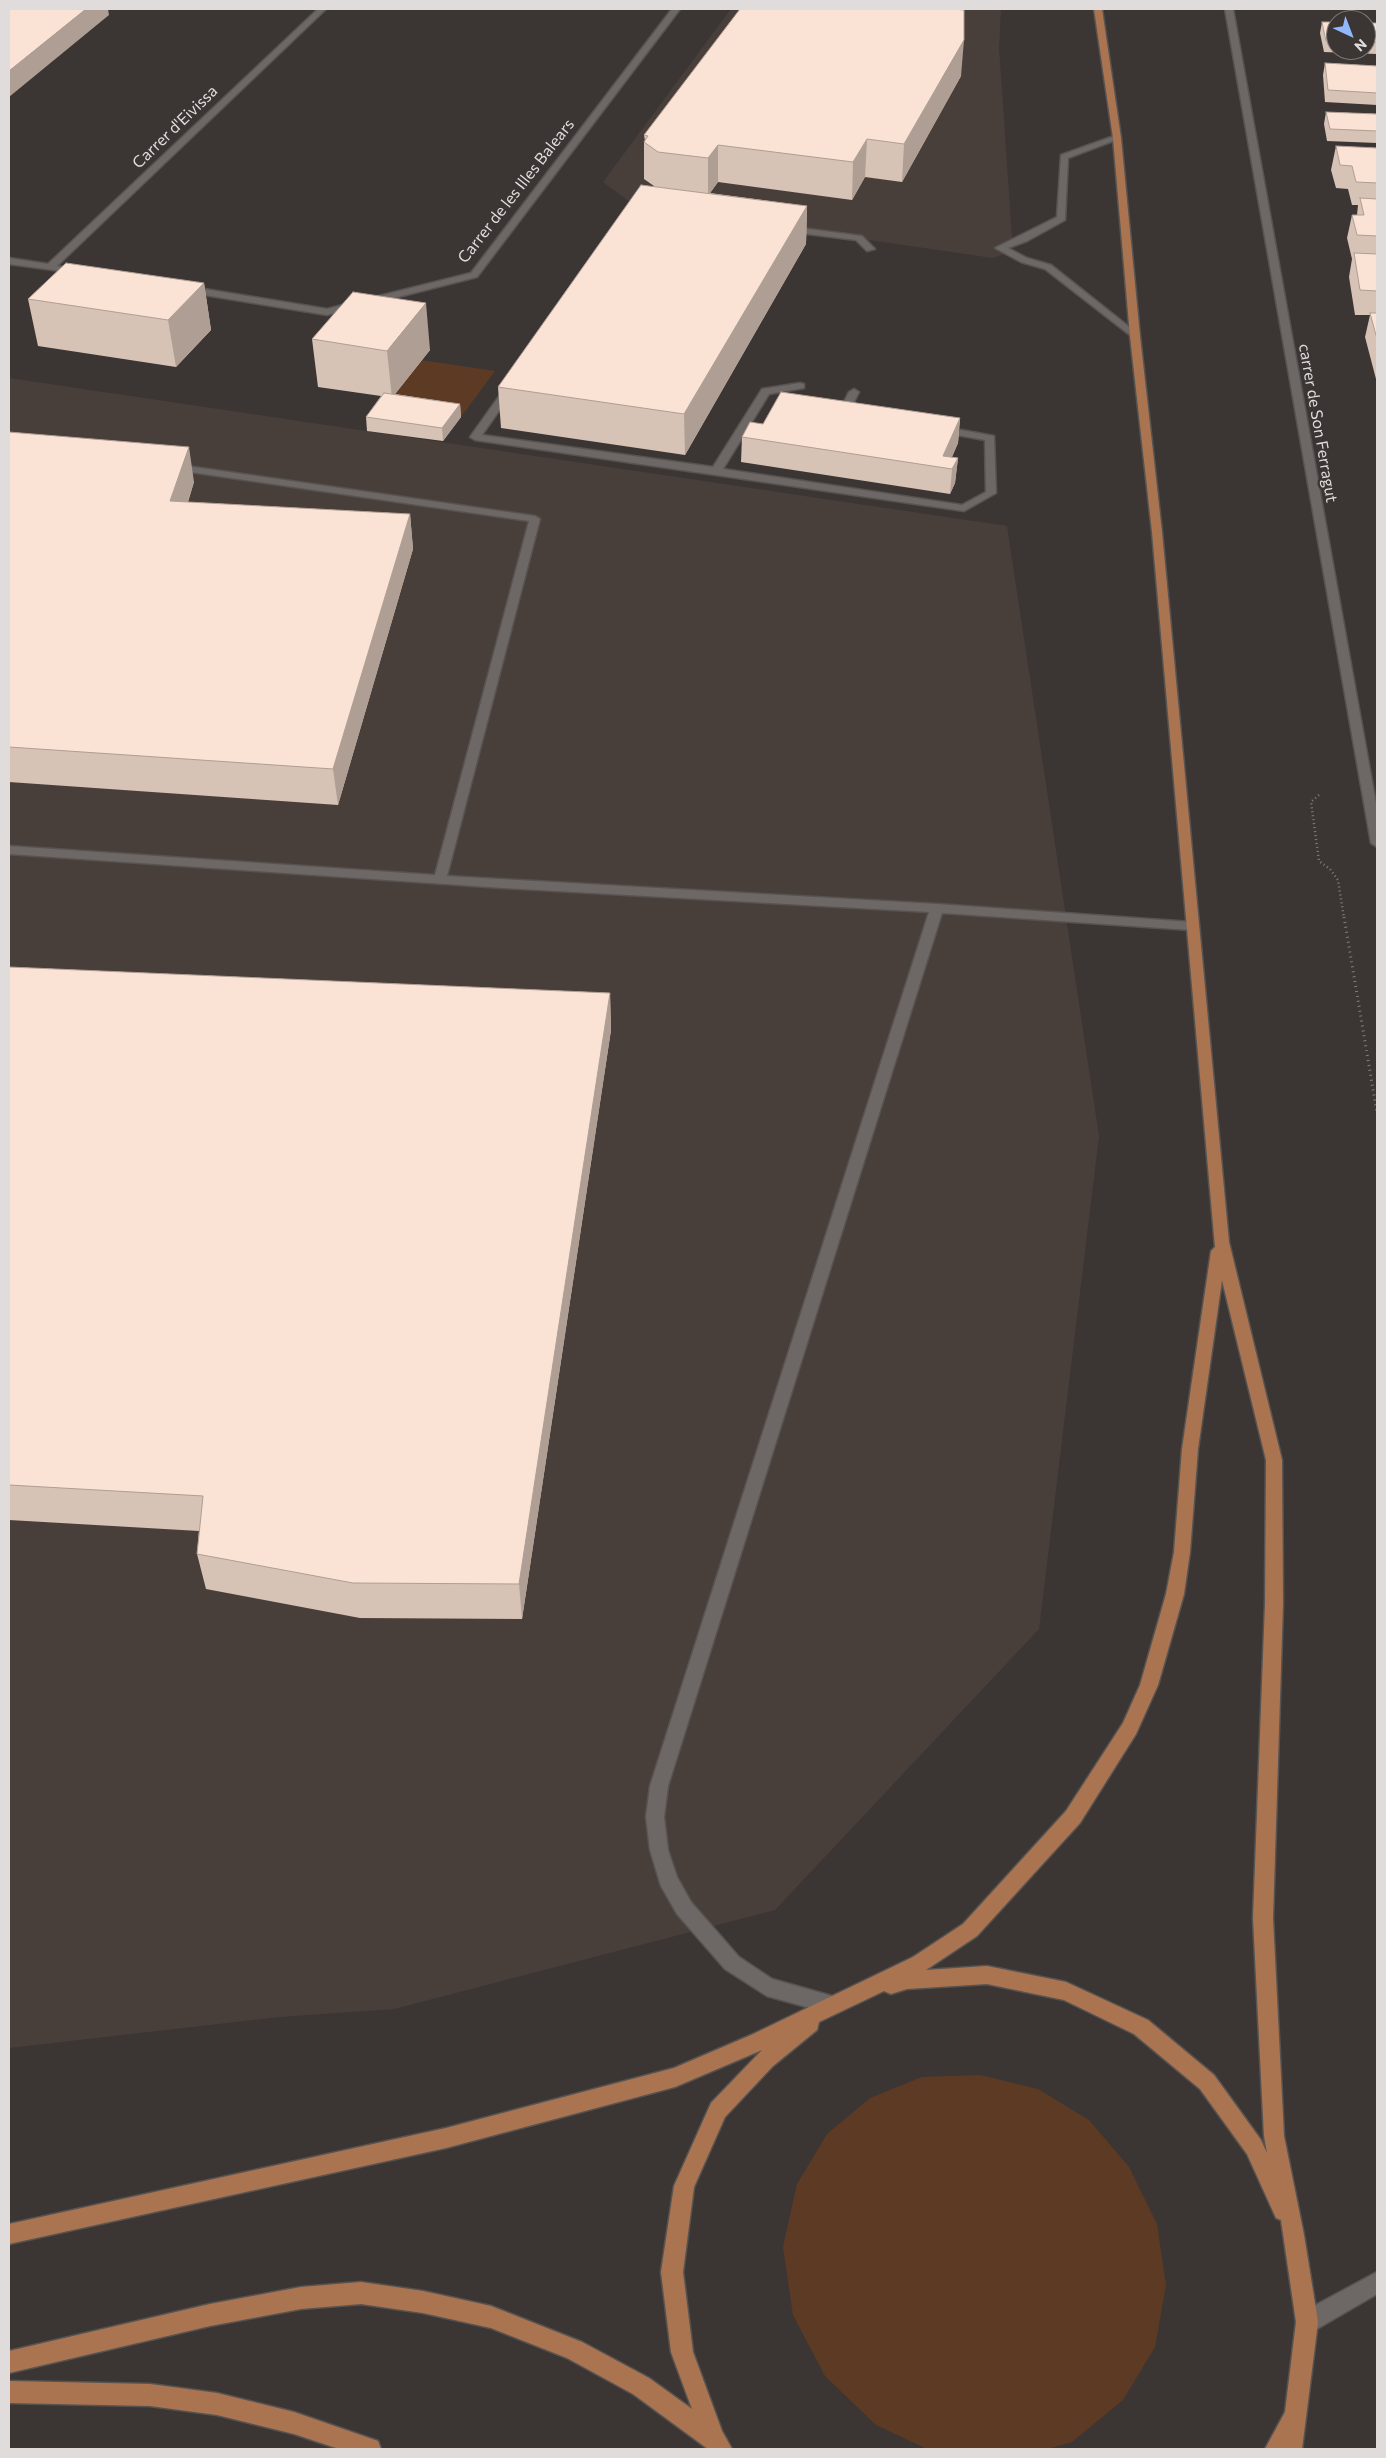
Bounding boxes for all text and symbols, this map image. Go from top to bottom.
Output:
north arrow [1326,10,1376,60]
text: N [1351,36,1371,55]
street label: Carrer d'Eivissa [128,82,222,172]
street label: Carrer de les Illes Balears [454,115,578,267]
street label: carrer de Son Ferragut [1295,342,1341,504]

